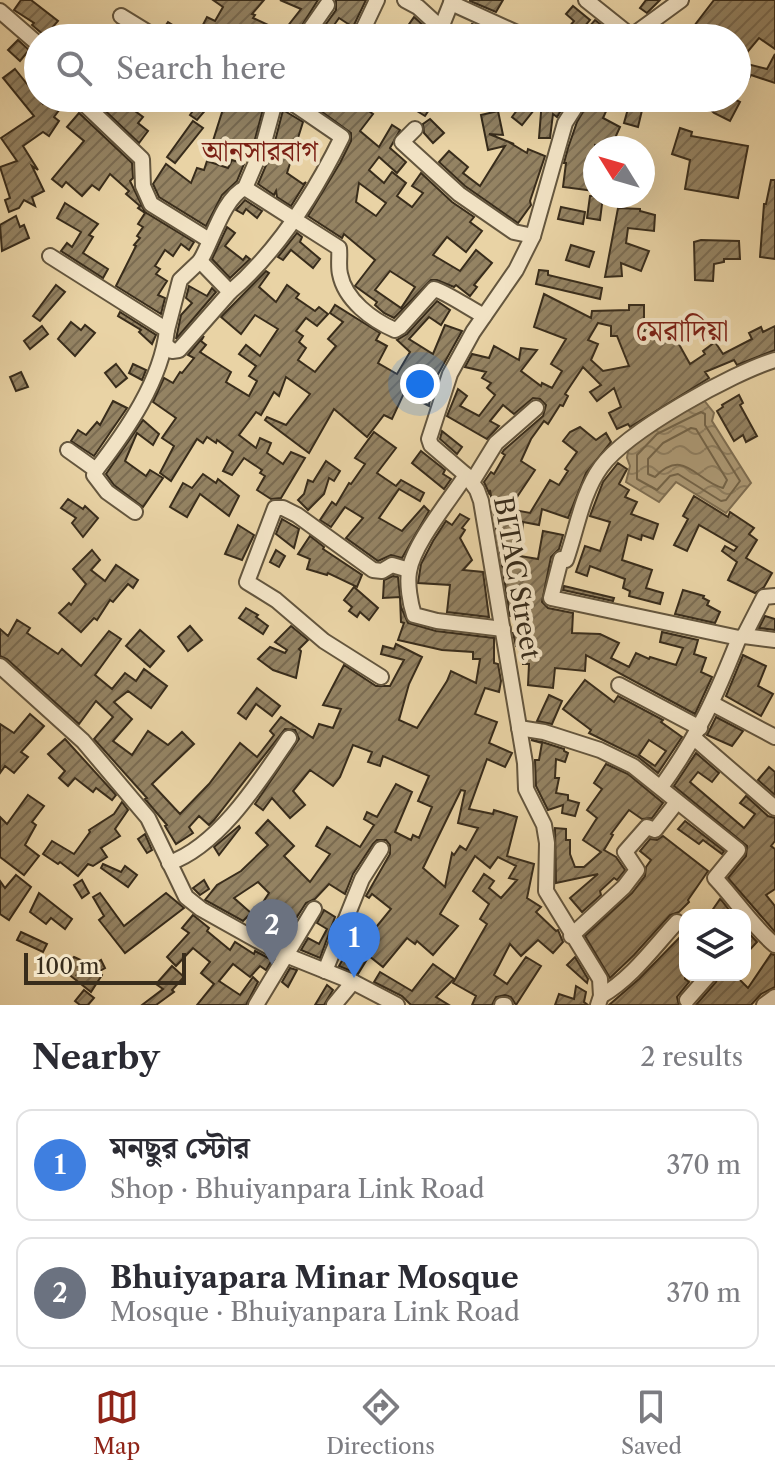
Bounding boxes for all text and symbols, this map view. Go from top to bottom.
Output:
search box [24,24,751,112]
icon: search [52,46,96,90]
text: Search here [116,50,286,87]
district label: আনসারবাগ [201,134,319,168]
north arrow [583,136,655,208]
district label: মেরাদিয়া [635,312,729,349]
your location [400,364,440,404]
street label: BITAC Street [487,494,547,663]
pin: 2 [246,899,298,965]
map controls [679,909,751,981]
button: layers [679,909,751,981]
pin: 1 [328,912,380,978]
scale bar [24,949,186,985]
text: 100 m [36,953,99,980]
text: Nearby [32,1036,160,1078]
text: 2 results [640,1041,743,1073]
text: মনছুর স্টোর [110,1129,250,1166]
text: 1 [54,1149,66,1181]
text: 370 m [666,1149,741,1181]
text: Shop · Bhuiyanpara Link Road [110,1173,485,1205]
text: Bhuiyapara Minar Mosque [110,1259,519,1296]
text: 2 [52,1277,68,1309]
text: 370 m [666,1277,741,1309]
text: Mosque · Bhuiyanpara Link Road [110,1296,520,1328]
tab: Map [93,1385,140,1460]
tab: Directions [326,1385,435,1460]
tab: Saved [621,1385,682,1460]

